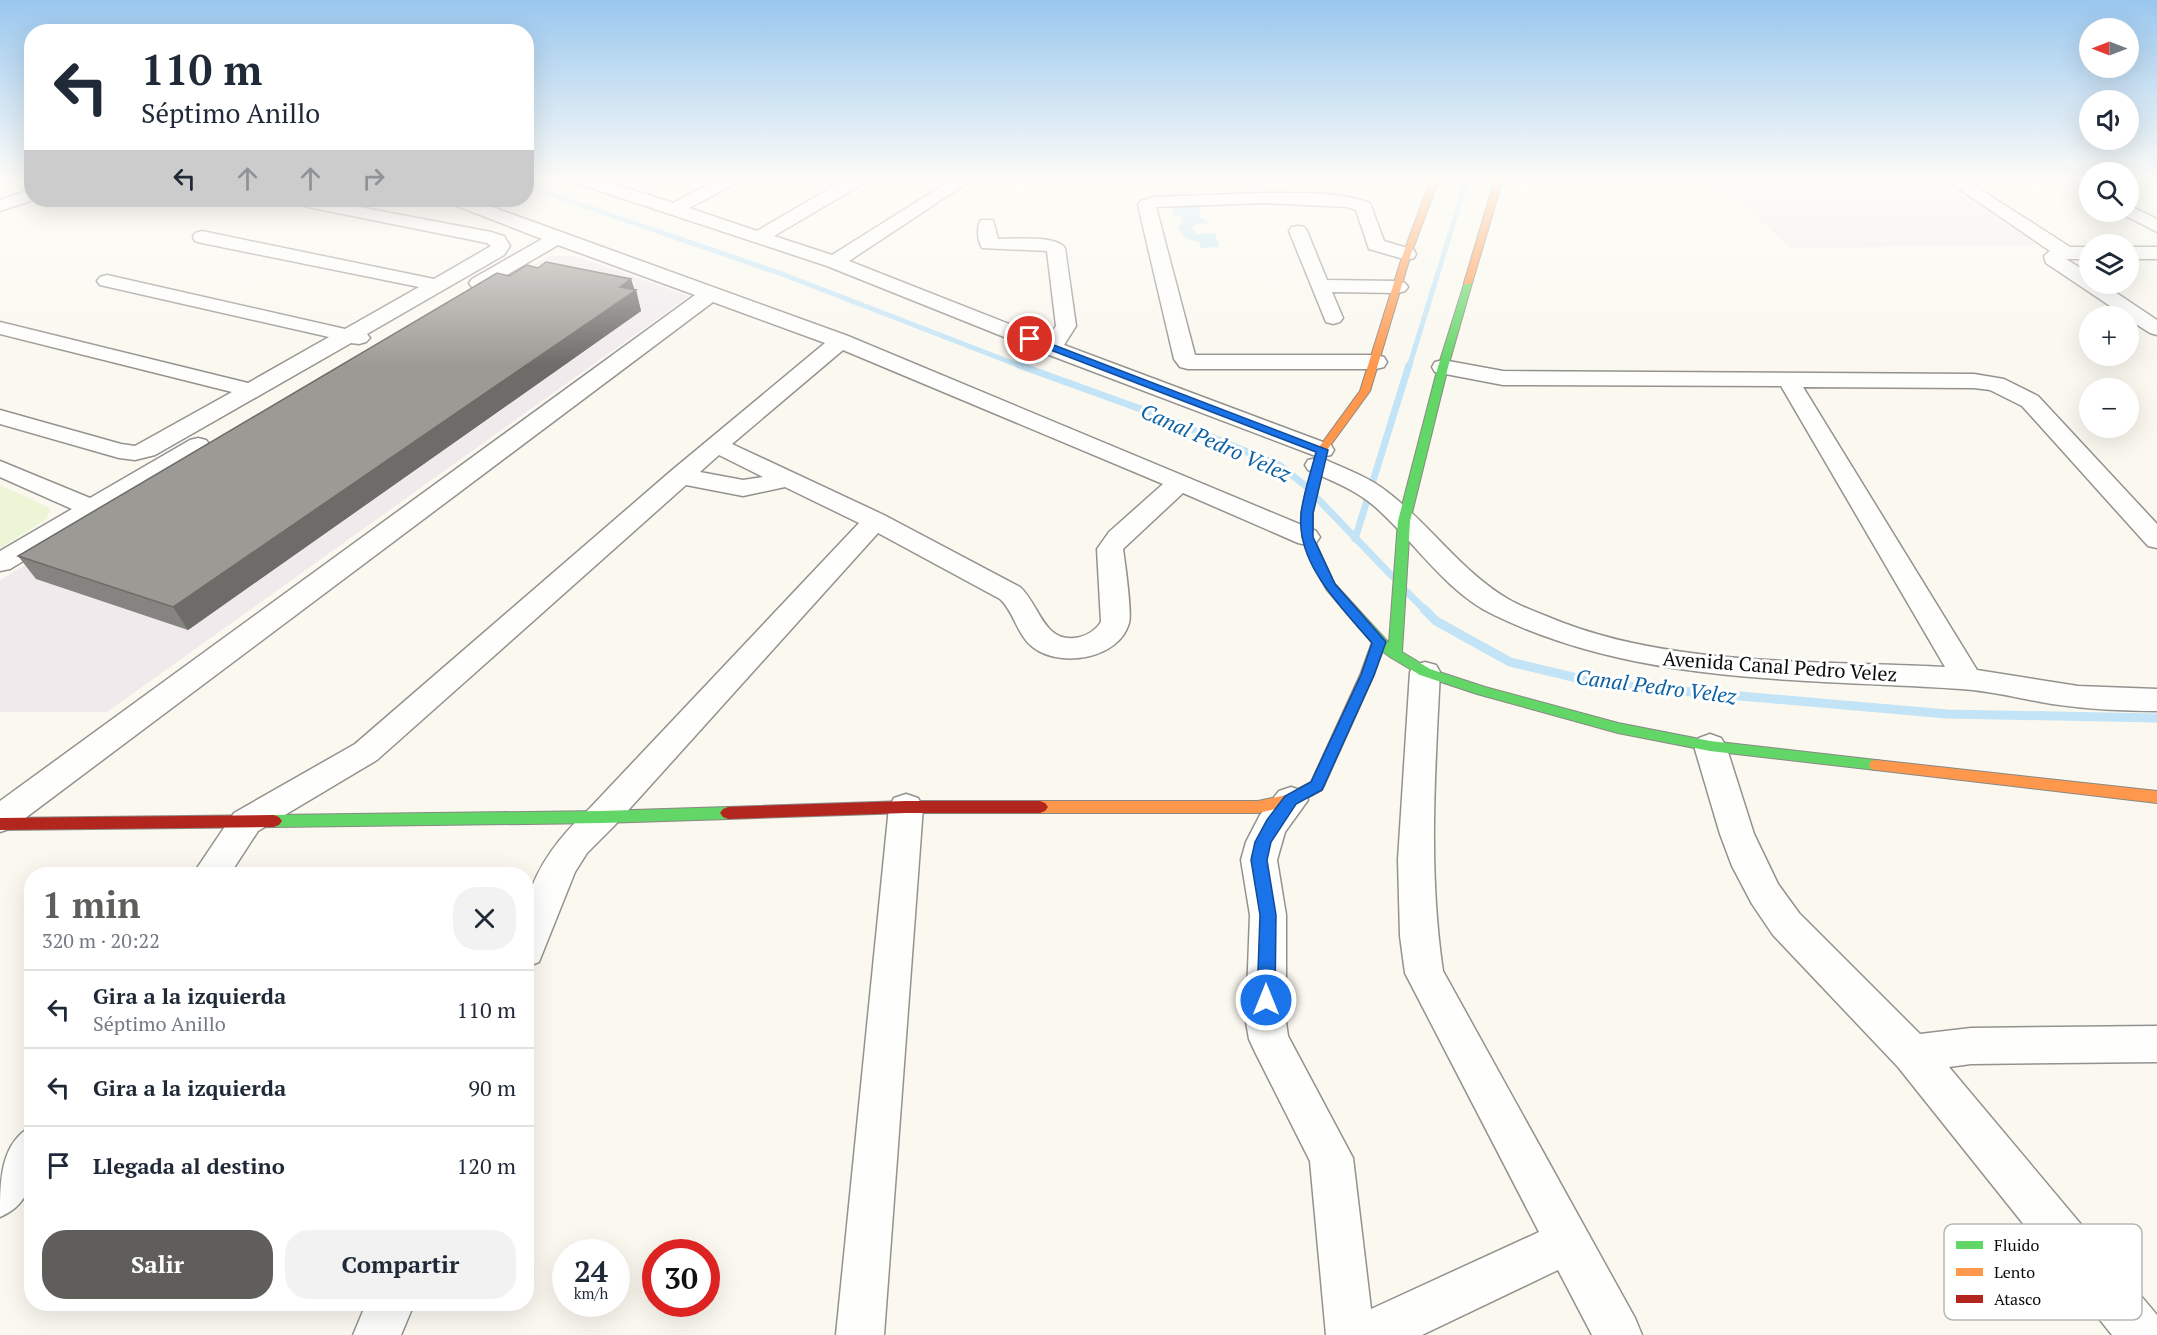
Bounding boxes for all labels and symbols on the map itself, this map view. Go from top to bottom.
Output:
north arrow [2079,18,2139,78]
pin [1004,313,1055,364]
water label: Canal Pedro Velez [1137,396,1296,488]
street label: Avenida Canal Pedro Velez [1662,644,1898,688]
water label: Canal Pedro Velez [1574,662,1739,710]
position arrow [1234,968,1298,1032]
legend [1944,1224,2142,1320]
text: Fluido [1994,1234,2039,1256]
speed limit sign: 30 [642,1239,720,1317]
text: Lento [1994,1261,2035,1283]
text: Atasco [1994,1288,2041,1310]

